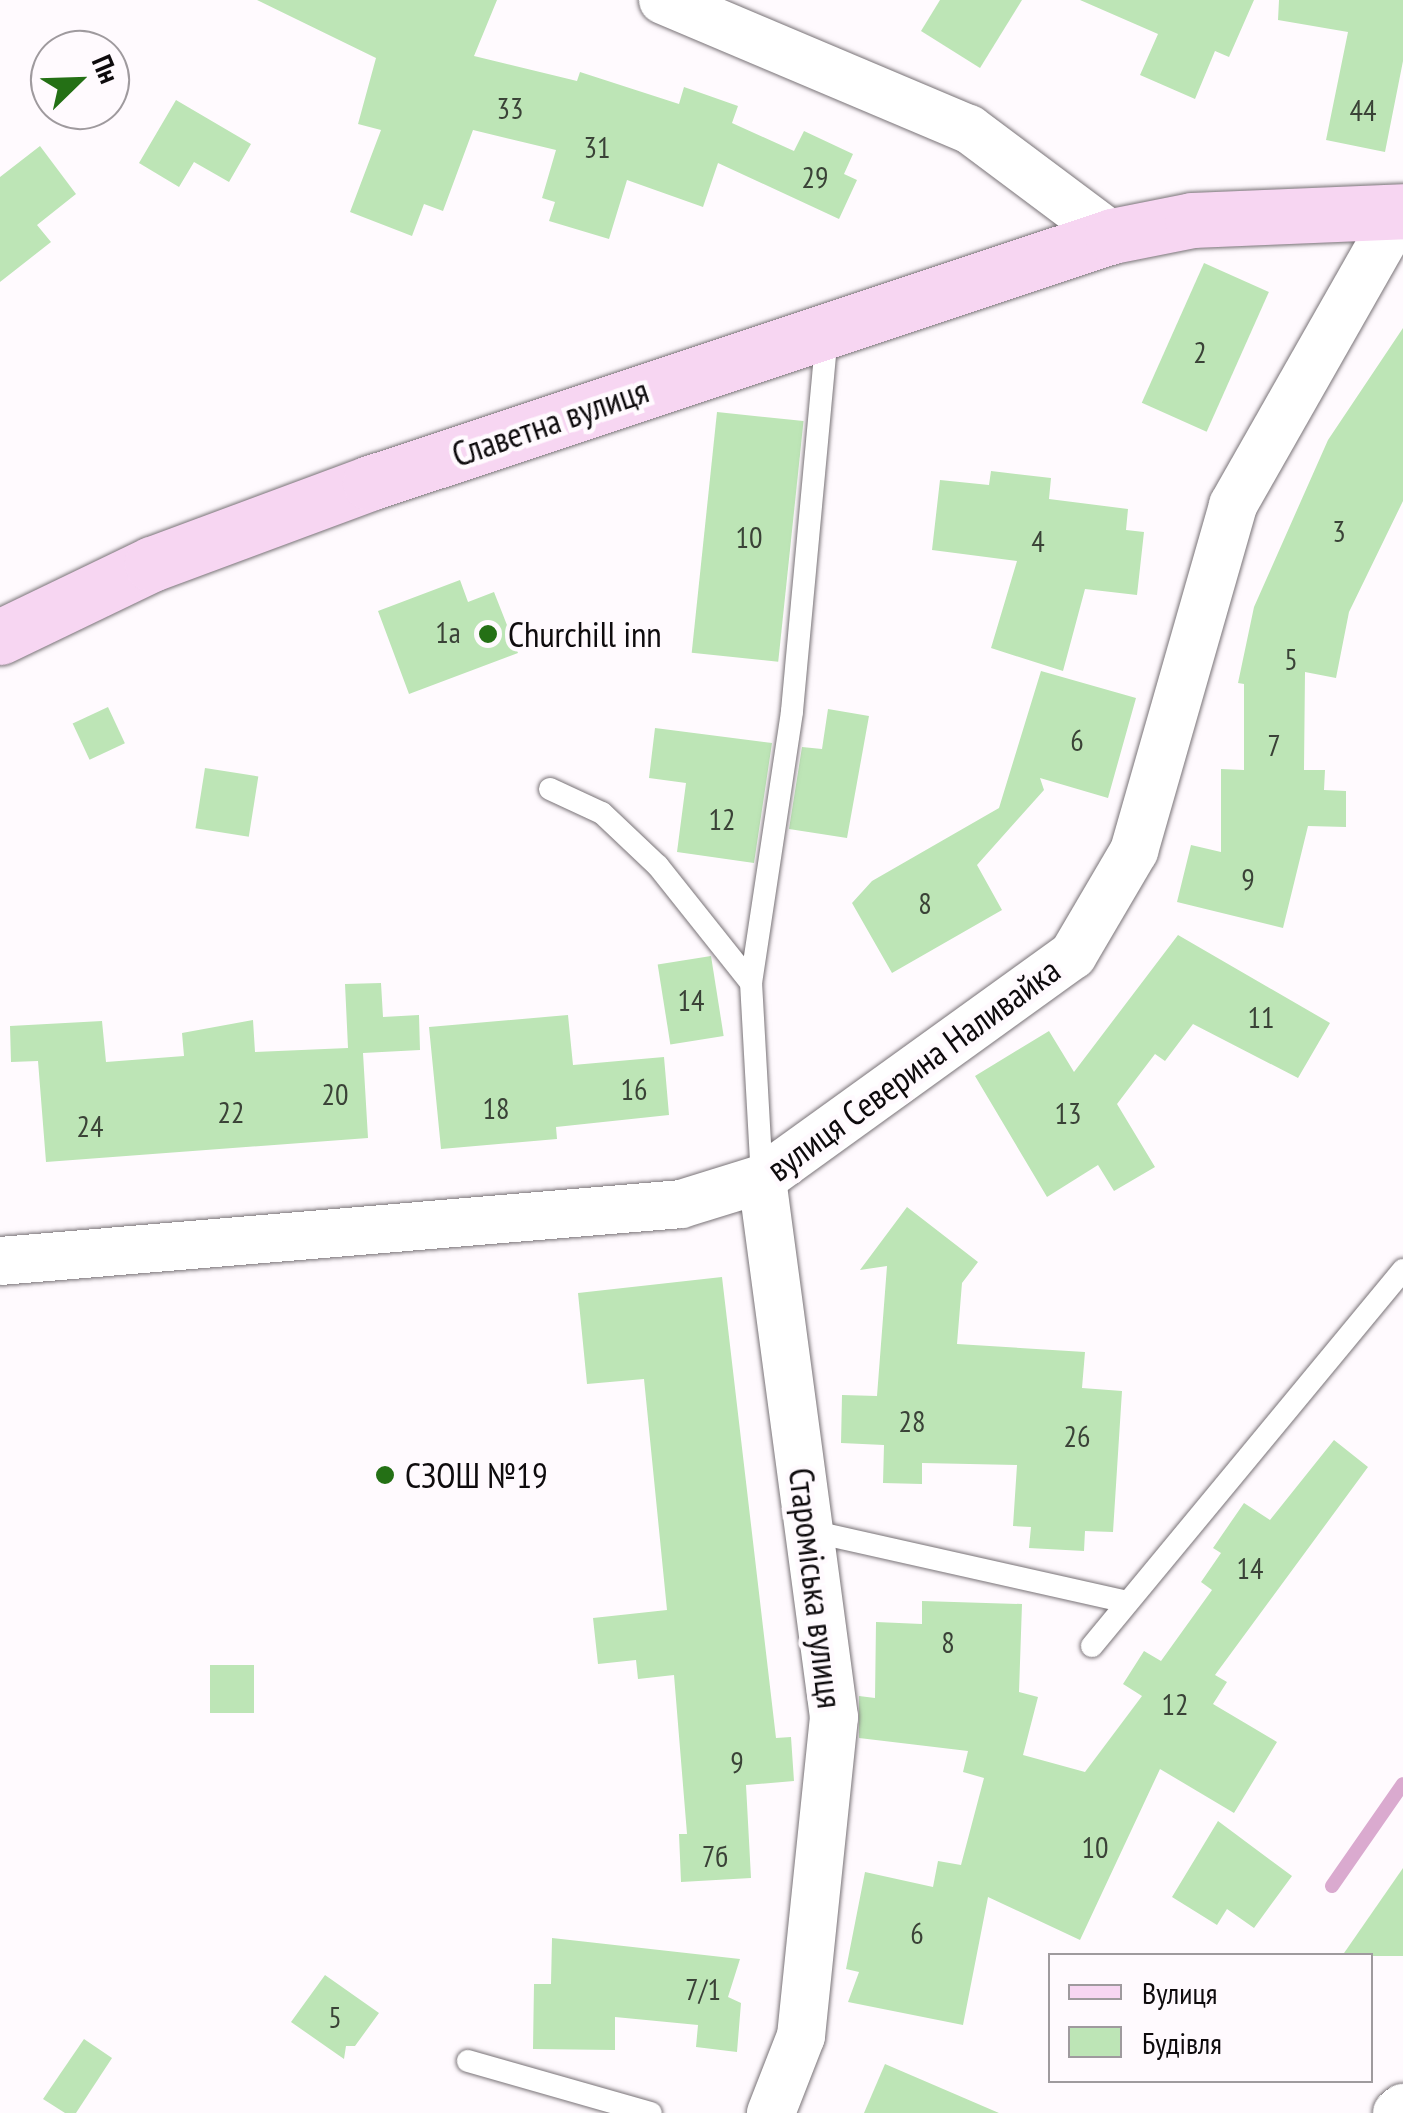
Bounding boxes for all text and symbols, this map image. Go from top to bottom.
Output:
north arrow [30,30,130,130]
text: Пн [84,49,129,89]
house number: 33 [497,90,523,126]
house number: 44 [1350,92,1376,128]
house number: 31 [584,129,610,165]
house number: 29 [802,159,828,195]
house number: 2 [1193,334,1207,370]
street label: Славетна вулиця [446,369,654,475]
house number: 3 [1332,513,1346,549]
house number: 10 [736,519,762,555]
house number: 4 [1031,523,1045,559]
place label: Churchill inn [508,613,662,655]
house number: 1а [435,614,461,650]
marker: Churchill inn [477,623,499,645]
house number: 5 [1284,641,1298,677]
house number: 6 [1070,722,1084,758]
house number: 7 [1267,727,1281,763]
house number: 12 [709,801,735,837]
house number: 9 [1241,861,1255,897]
house number: 8 [918,885,932,921]
street label: вулиця Северина Наливайка [758,949,1068,1189]
house number: 14 [678,982,704,1018]
house number: 11 [1248,999,1274,1035]
house number: 16 [621,1071,647,1107]
house number: 20 [322,1076,348,1112]
house number: 18 [483,1090,509,1126]
house number: 22 [218,1094,244,1130]
house number: 13 [1055,1095,1081,1131]
house number: 24 [77,1108,103,1144]
house number: 28 [899,1403,925,1439]
house number: 26 [1064,1418,1090,1454]
place label: СЗОШ №19 [405,1454,548,1496]
marker: СЗОШ №19 [374,1464,396,1486]
street label: Староміська вулиця [780,1465,852,1711]
house number: 14 [1237,1550,1263,1586]
house number: 8 [941,1624,955,1660]
house number: 12 [1162,1686,1188,1722]
house number: 9 [730,1744,744,1780]
house number: 10 [1082,1829,1108,1865]
house number: 7б [702,1838,728,1874]
house number: 6 [910,1915,924,1951]
legend [1048,1953,1373,2083]
house number: 7/1 [685,1971,721,2007]
text: Вулиця [1142,1973,1217,2012]
house number: 5 [328,1999,342,2035]
text: Будівля [1142,2023,1222,2062]

